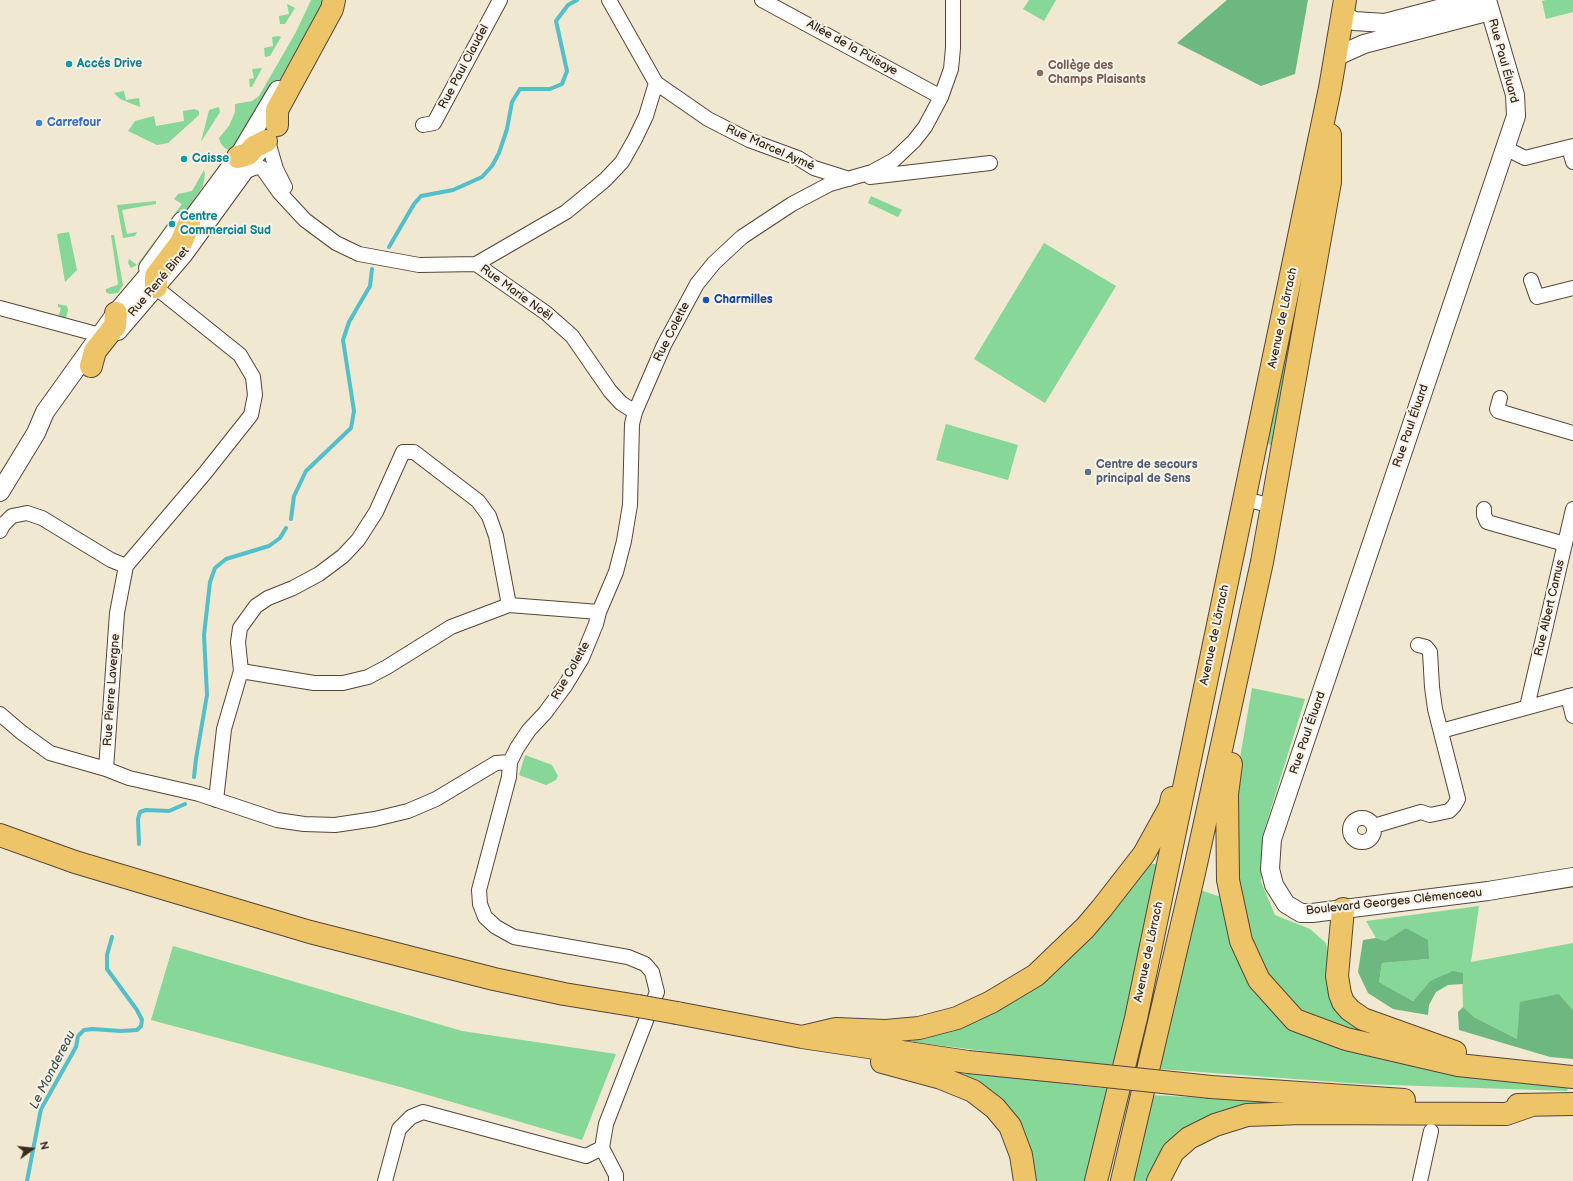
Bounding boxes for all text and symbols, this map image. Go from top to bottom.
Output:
street label: Allée de la Puisaye [804,17,900,79]
street label: Rue Paul Éluard [1485,17,1521,105]
street label: Rue Paul Claudel [436,22,492,112]
place label: Accés Drive [77,57,142,71]
marker: Accés Drive [64,59,74,69]
place label: Collège des Champs Plaisants [1048,59,1146,87]
marker: Collège des Champs Plaisants [1035,68,1045,78]
place label: Carrefour [47,116,101,130]
marker: Carrefour [34,118,44,128]
street label: Rue Marcel Aymé [723,122,817,174]
place label: Caisse [192,152,229,166]
marker: Caisse [179,154,189,164]
place label: Centre Commercial Sud [180,210,271,238]
marker: Centre Commercial Sud [167,219,177,229]
street label: Rue René Binet [126,244,192,320]
street label: Rue Marie Noël [477,262,555,324]
street label: Avenue de Lörrach [1265,266,1301,370]
place label: Charmilles [714,293,773,307]
marker: Charmilles [701,295,711,305]
street label: Rue Colette [651,300,693,364]
street label: Rue Paul Éluard [1390,383,1432,469]
place label: Centre de secours principal de Sens [1096,458,1198,486]
marker: Centre de secours principal de Sens [1083,467,1093,477]
street label: Rue Albert Camus [1532,558,1568,658]
street label: Avenue de Lörrach [1197,583,1233,687]
street label: Rue Pierre Lavergne [101,633,123,747]
street label: Rue Colette [549,639,593,703]
street label: Rue Paul Éluard [1287,690,1329,776]
street label: Boulevard Georges Clémenceau [1305,886,1483,918]
street label: Avenue de Lörrach [1131,900,1167,1004]
water label: Le Mondereau [27,1028,79,1112]
north arrow [12,1129,52,1169]
text: N [37,1140,51,1151]

